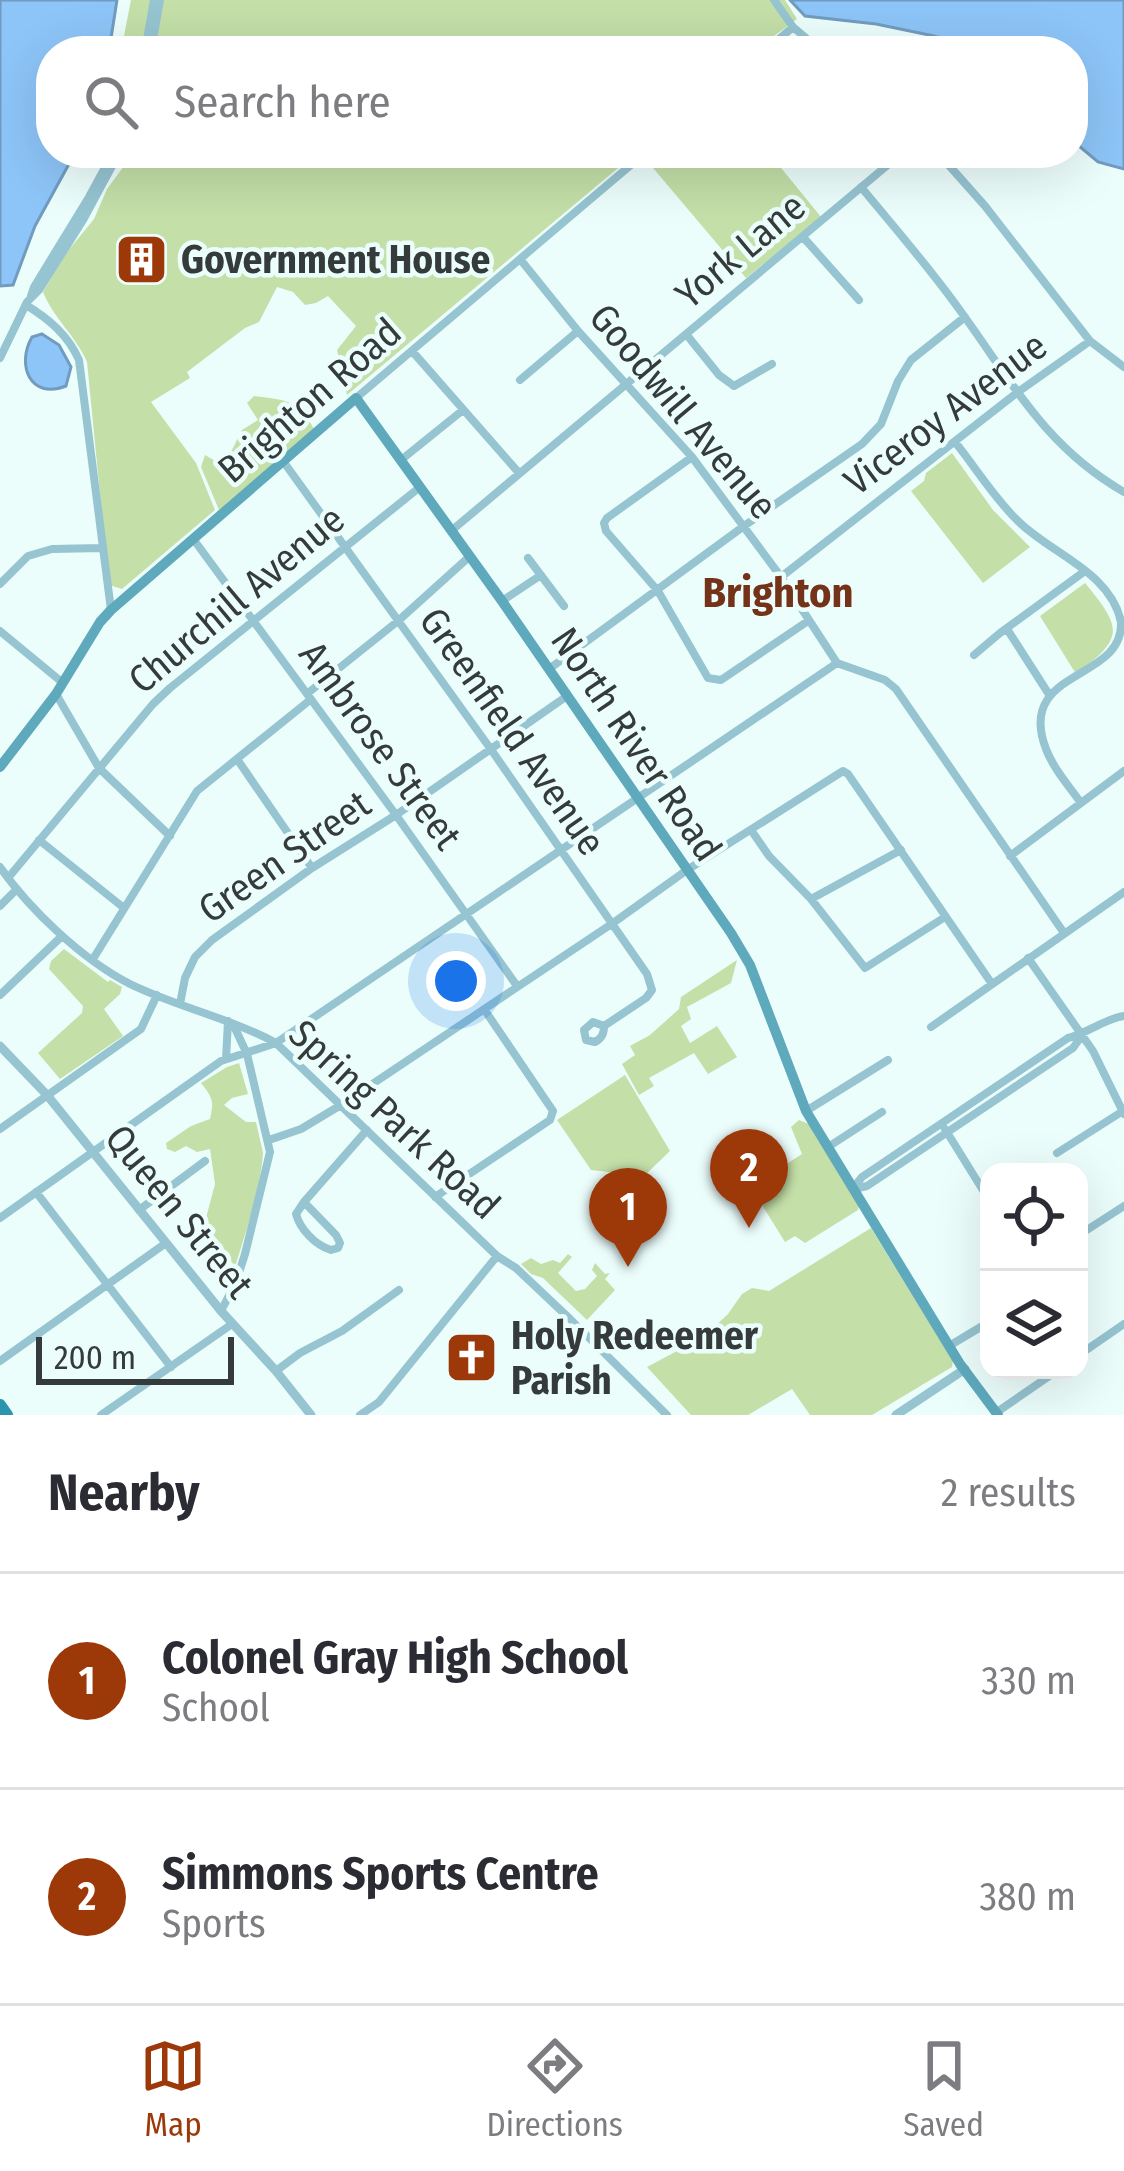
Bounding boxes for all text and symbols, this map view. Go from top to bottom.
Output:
search box [36,36,1088,168]
icon: search [78,69,144,135]
text: Search here [174,75,391,129]
street label: York Lane [667,183,815,318]
building icon: Government House [114,231,170,287]
place label: Government House [181,237,490,283]
street label: Goodwill Avenue [580,295,787,529]
street label: Brighton Road [209,309,410,493]
street label: Viceroy Avenue [835,323,1056,505]
street label: Churchill Avenue [120,496,354,703]
district label: Brighton [702,568,854,618]
street label: Greenfield Avenue [410,599,614,864]
street label: North River Road [541,619,731,870]
street label: Ambrose Street [289,633,471,859]
street label: Green Street [190,781,379,933]
your location [426,951,486,1011]
street label: Spring Park Road [280,1011,509,1229]
street label: Queen Street [96,1116,263,1308]
pin: 2 [710,1129,788,1228]
map controls [980,1163,1088,1379]
button: locate [980,1163,1088,1271]
pin: 1 [589,1168,667,1267]
button: layers [980,1271,1088,1379]
place label: Holy Redeemer Parish [511,1313,759,1404]
church icon: Holy Redeemer Parish [444,1329,500,1385]
scale bar [36,1331,234,1384]
text: 200 m [54,1338,136,1378]
text: Nearby [48,1462,200,1524]
text: 2 results [941,1470,1076,1516]
text: Colonel Gray High School [162,1631,628,1685]
text: 1 [79,1658,95,1704]
text: 330 m [981,1658,1076,1704]
text: School [162,1685,270,1731]
text: Simmons Sports Centre [162,1847,599,1901]
text: 2 [78,1874,96,1920]
text: 380 m [979,1874,1076,1920]
text: Sports [162,1901,266,1947]
tab: Map [140,2033,206,2145]
tab: Directions [486,2033,623,2145]
tab: Saved [903,2033,984,2145]

